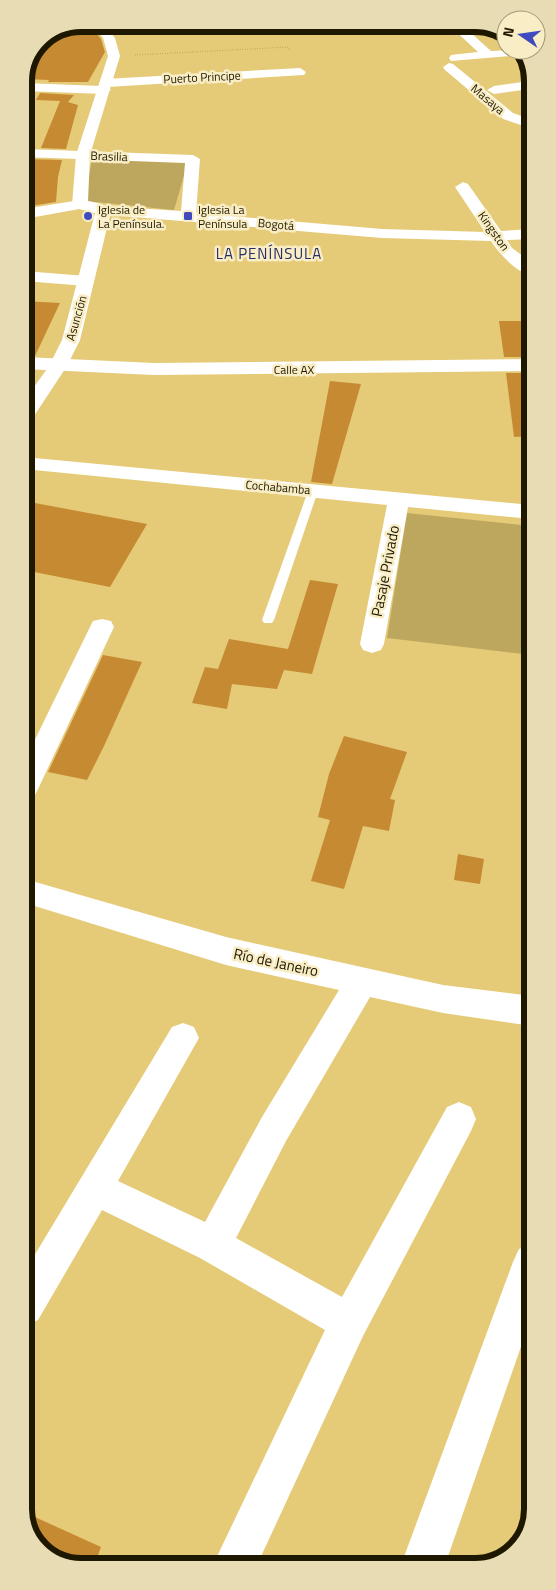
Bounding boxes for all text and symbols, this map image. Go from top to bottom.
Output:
north arrow [496,10,546,60]
text: N [497,25,519,39]
street label: Puerto Principe [163,65,241,89]
street label: Masaya [467,79,509,119]
street label: Brasilia [90,146,128,166]
place label: Iglesia de La Península. [98,200,164,233]
place label: Iglesia La Península [198,200,247,233]
street label: Kingston [473,207,515,255]
marker: Iglesia de La Península. [82,210,94,222]
marker: Iglesia La Península [182,210,194,222]
street label: Bogotá [257,213,295,235]
district label: LA PENÍNSULA [216,242,322,265]
street label: Asunción [61,293,91,343]
street label: Calle AX [274,360,315,379]
street label: Cochabamba [245,475,311,499]
street label: Pasaje Privado [365,523,405,619]
street label: Río de Janeiro [231,942,321,982]

